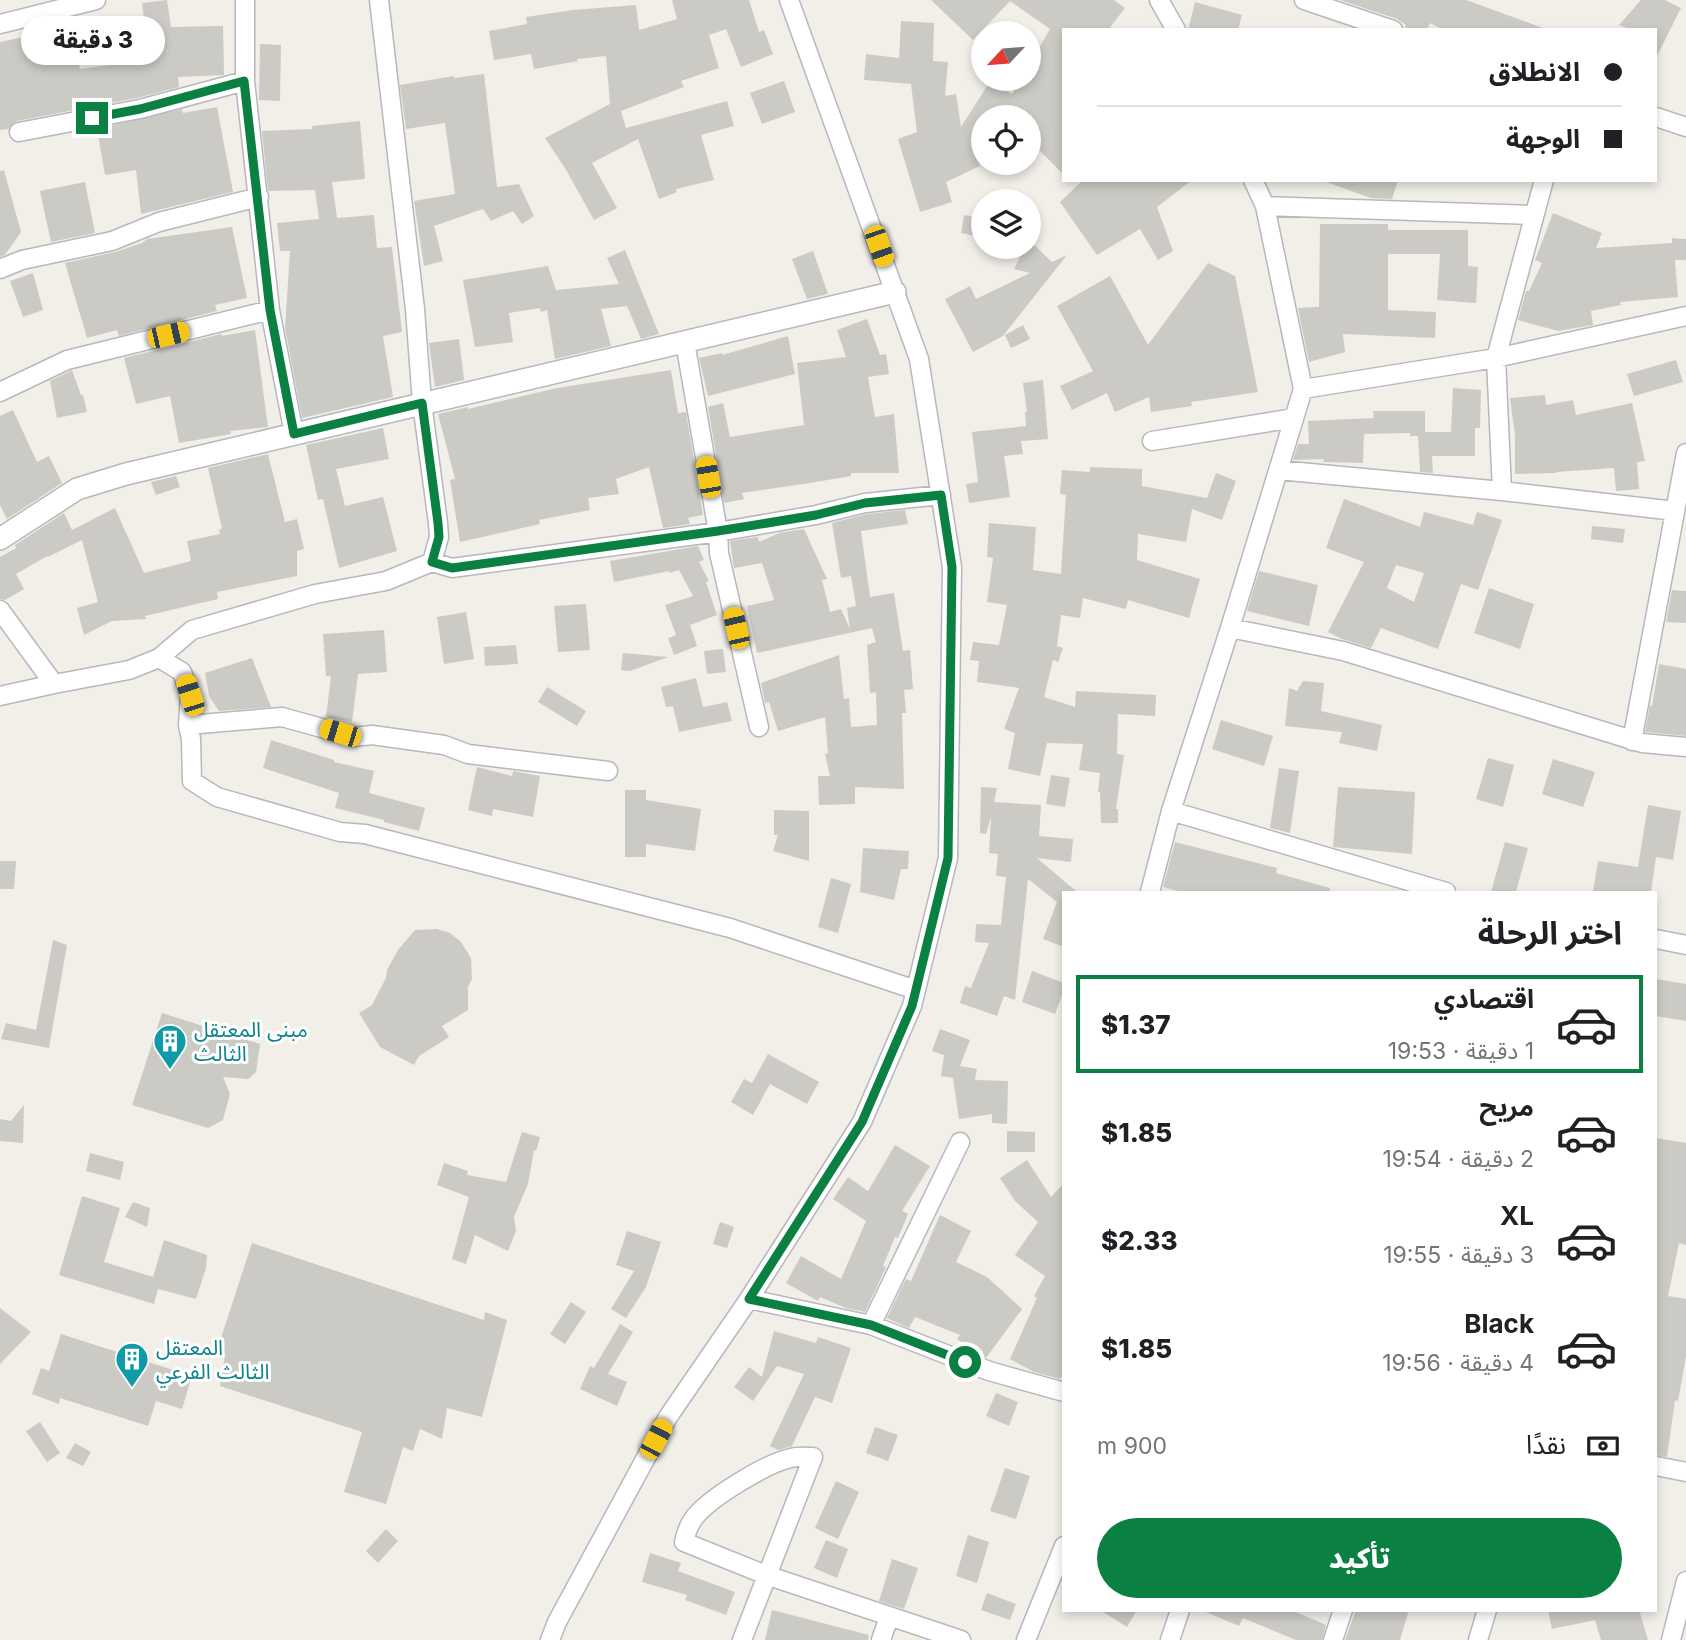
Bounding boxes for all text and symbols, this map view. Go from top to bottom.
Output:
callout: 3 دقيقة [20,17,164,66]
north arrow [971,21,1041,91]
map controls [971,21,1041,259]
text: 3 دقيقة [53,26,133,54]
text: الانطلاق [1489,56,1580,87]
route end [76,102,108,134]
button: locate [971,105,1041,175]
text: الوجهة [1506,123,1580,154]
button: layers [971,189,1041,259]
car [863,223,896,269]
car [146,320,191,350]
car [695,454,722,500]
car [722,605,751,651]
car [174,672,207,718]
car [317,717,364,749]
text: اختر الرحلة [1478,913,1622,952]
text: اقتصادي [1434,983,1534,1014]
icon: car [1555,993,1618,1056]
text: $1.37 [1101,1009,1171,1040]
place label: مبنى المعتقل الثالث [194,1017,308,1066]
building icon: مبنى المعتقل الثالث [151,1022,189,1071]
text: 1 دقيقة · 19:53 [1388,1037,1534,1065]
text: مريح [1479,1091,1534,1122]
icon: car [1555,1101,1618,1164]
text: $1.85 [1101,1117,1172,1148]
text: 2 دقيقة · 19:54 [1382,1145,1534,1173]
text: XL [1500,1200,1534,1231]
icon: car [1555,1209,1618,1272]
text: $2.33 [1101,1225,1178,1256]
text: 3 دقيقة · 19:55 [1383,1241,1534,1269]
text: Black [1464,1308,1534,1339]
icon: car [1555,1317,1618,1380]
text: $1.85 [1101,1333,1172,1364]
place label: المعتقل الثالث الفرعي [156,1335,269,1387]
building icon: المعتقل الثالث الفرعي [113,1340,151,1389]
route start [949,1346,981,1378]
text: 4 دقيقة · 19:56 [1382,1349,1534,1377]
car [637,1416,676,1462]
icon: cash [1584,1427,1622,1465]
text: نقدًا [1526,1429,1566,1460]
text: 900 m [1097,1432,1167,1460]
button: تأكيد [1097,1518,1622,1598]

